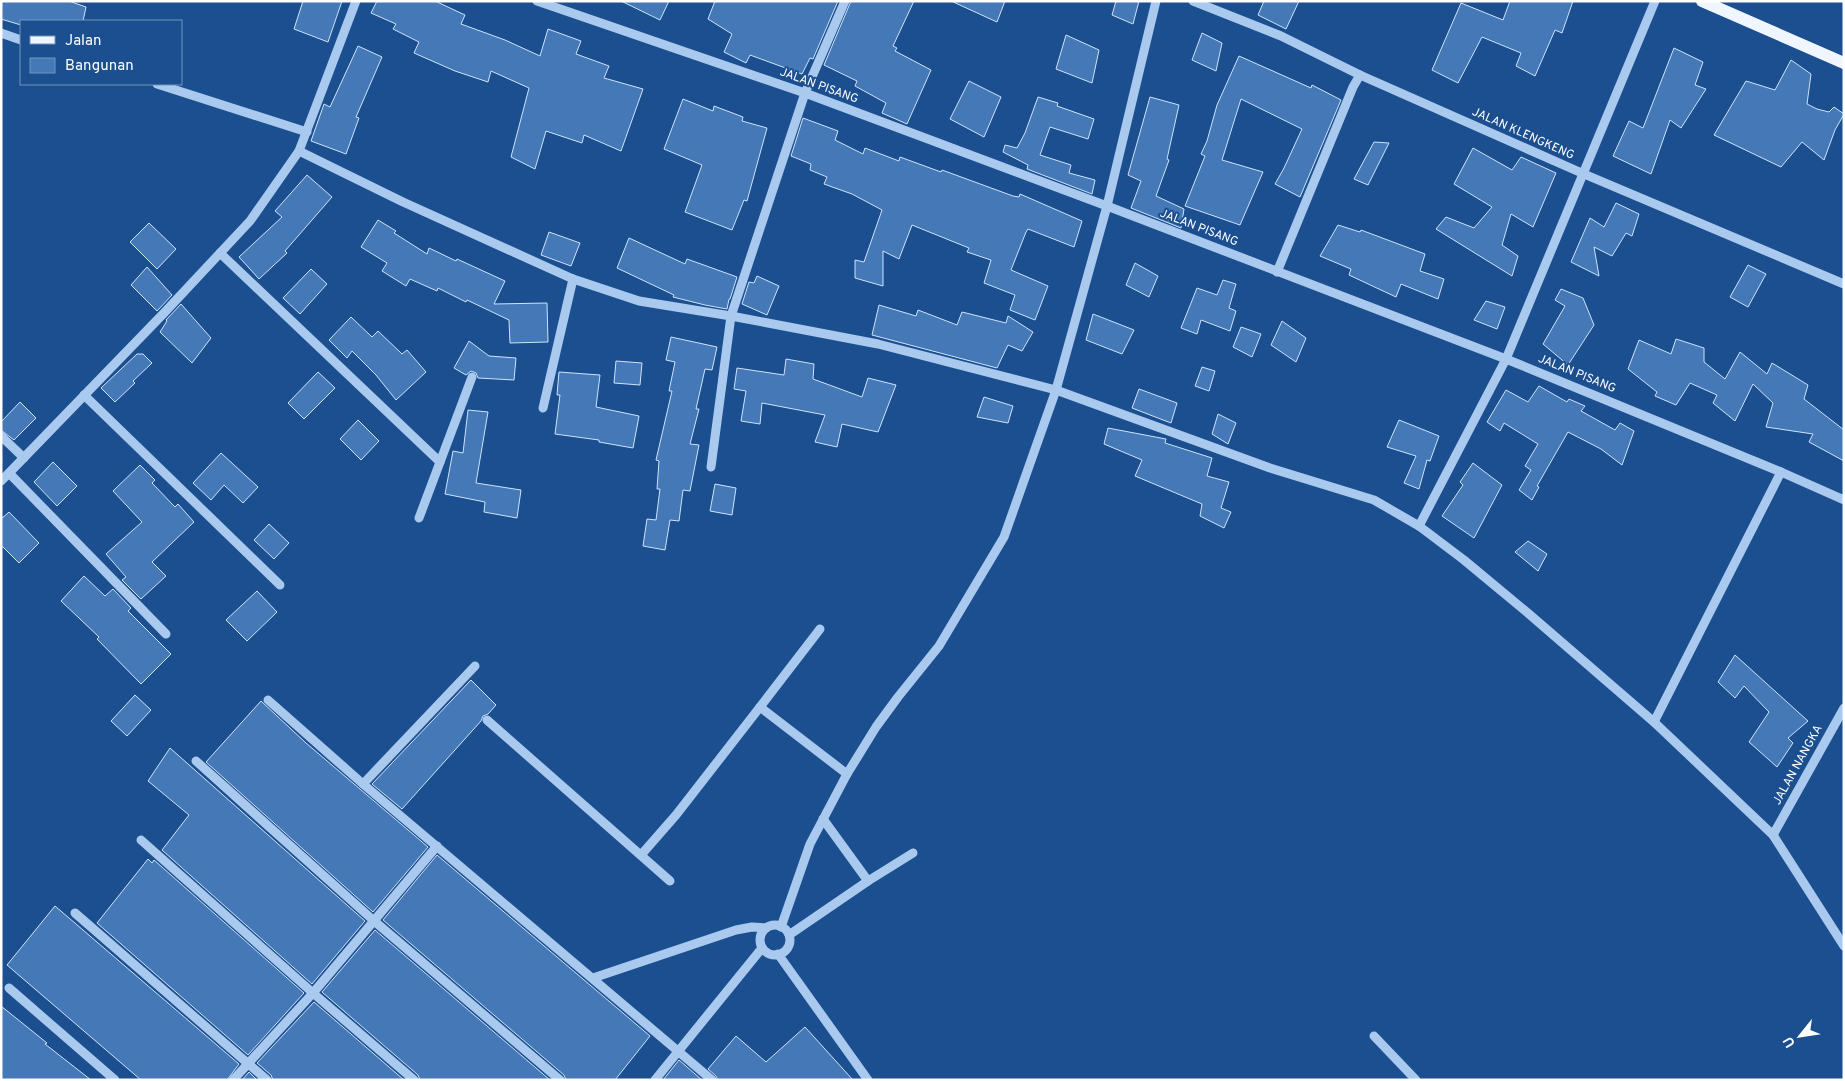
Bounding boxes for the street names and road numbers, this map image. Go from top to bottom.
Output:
street label: JALAN PISANG [777,64,861,108]
street label: JALAN KLENGKENG [1469,104,1577,164]
street label: JALAN PISANG [1158,206,1240,250]
street label: JALAN PISANG [1536,351,1618,397]
street label: JALAN NANGKA [1769,722,1827,808]

